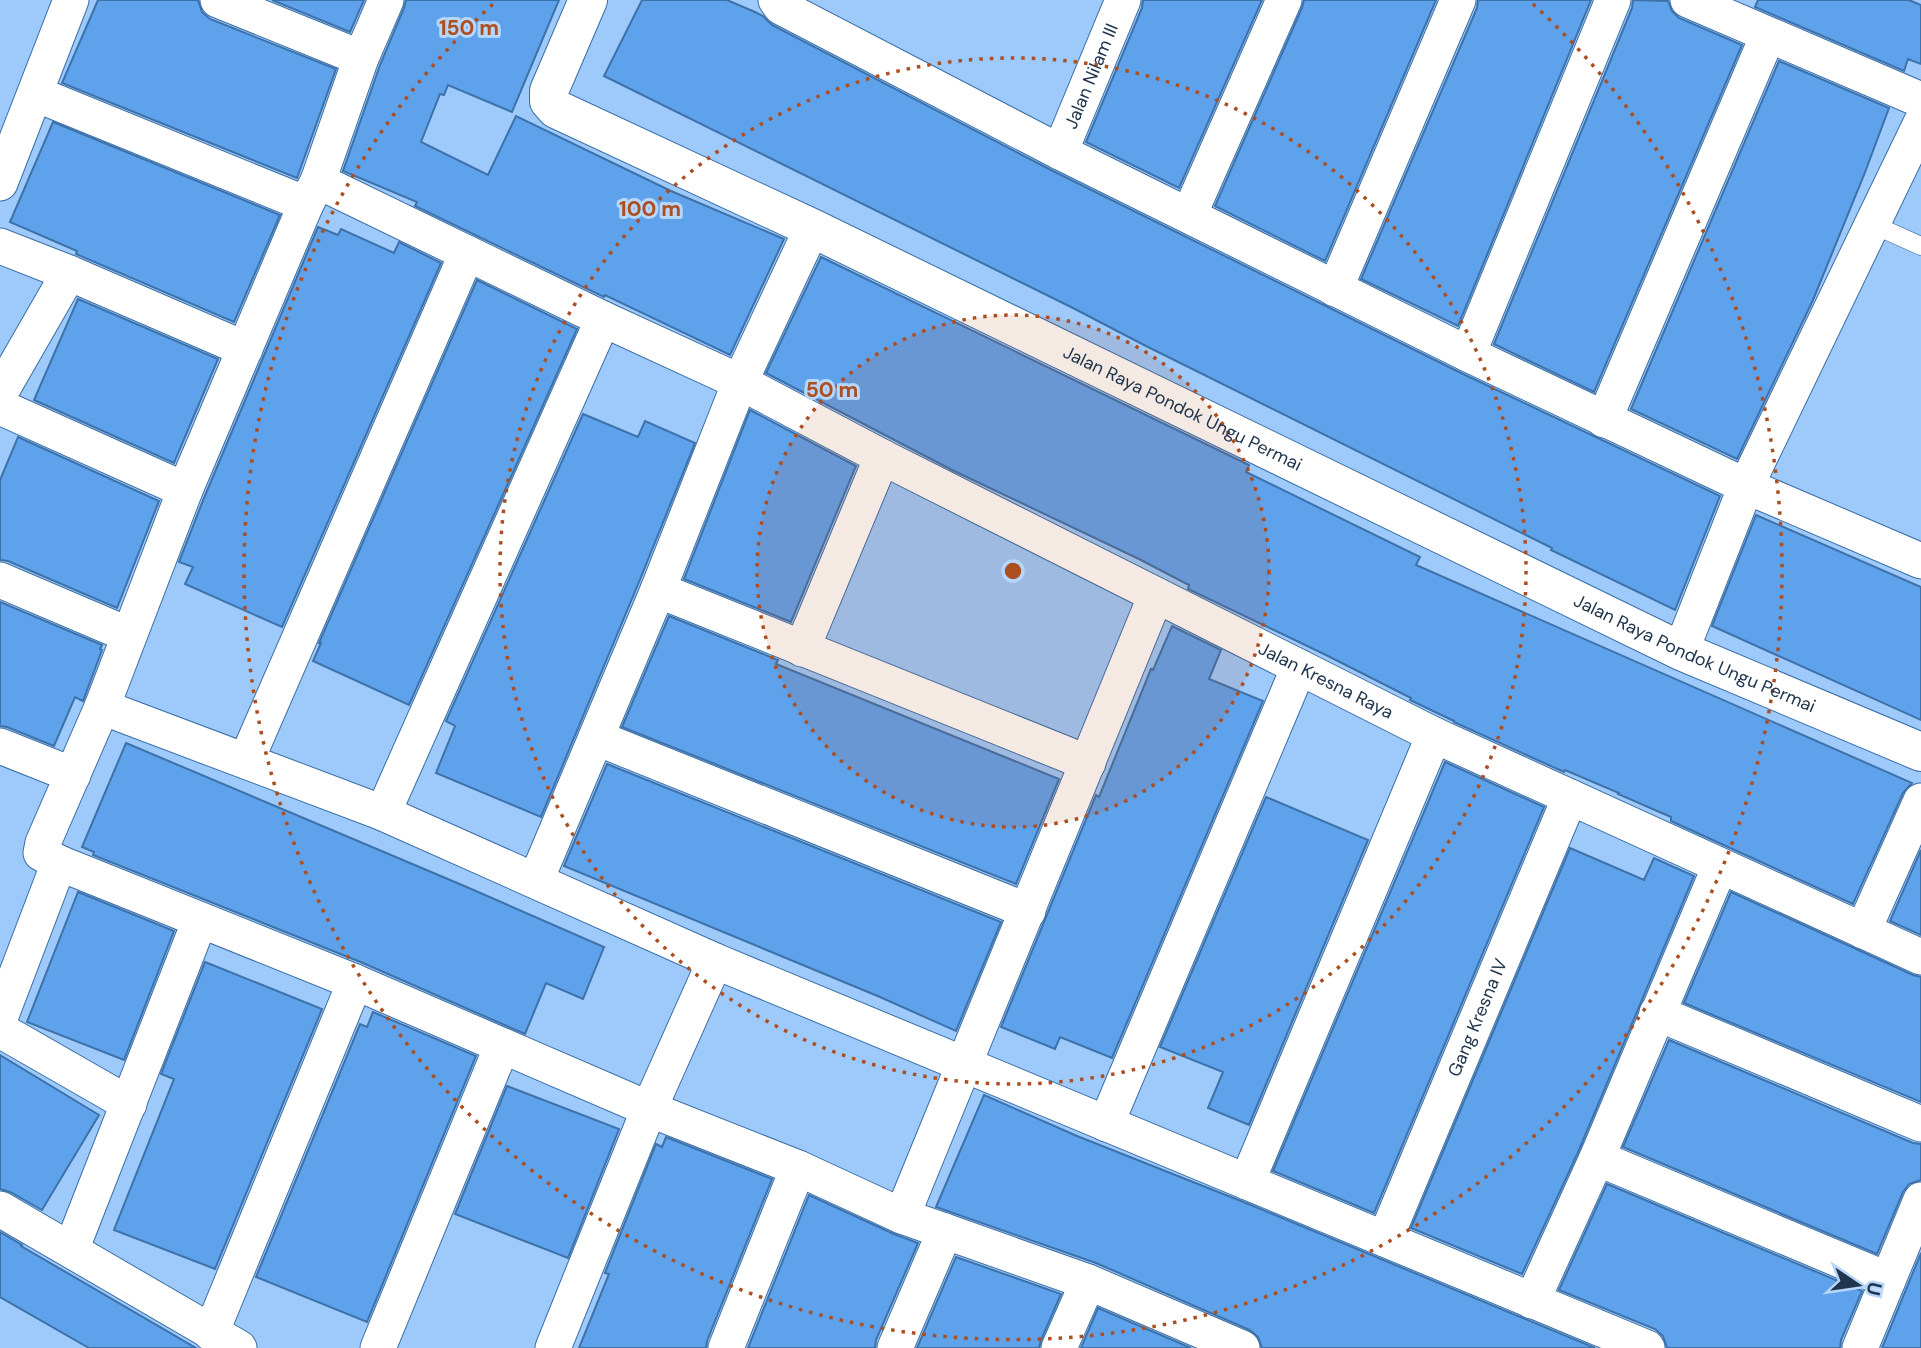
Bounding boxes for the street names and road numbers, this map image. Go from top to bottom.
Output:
street label: Jalan Nilam III [1059,20,1124,133]
street label: Jalan Raya Pondok Ungu Permai [1059,340,1306,477]
street label: Jalan Raya Pondok Ungu Permai [1570,589,1819,718]
street label: Jalan Kresna Raya [1254,637,1397,725]
street label: Gang Kresna IV [1442,955,1513,1080]

